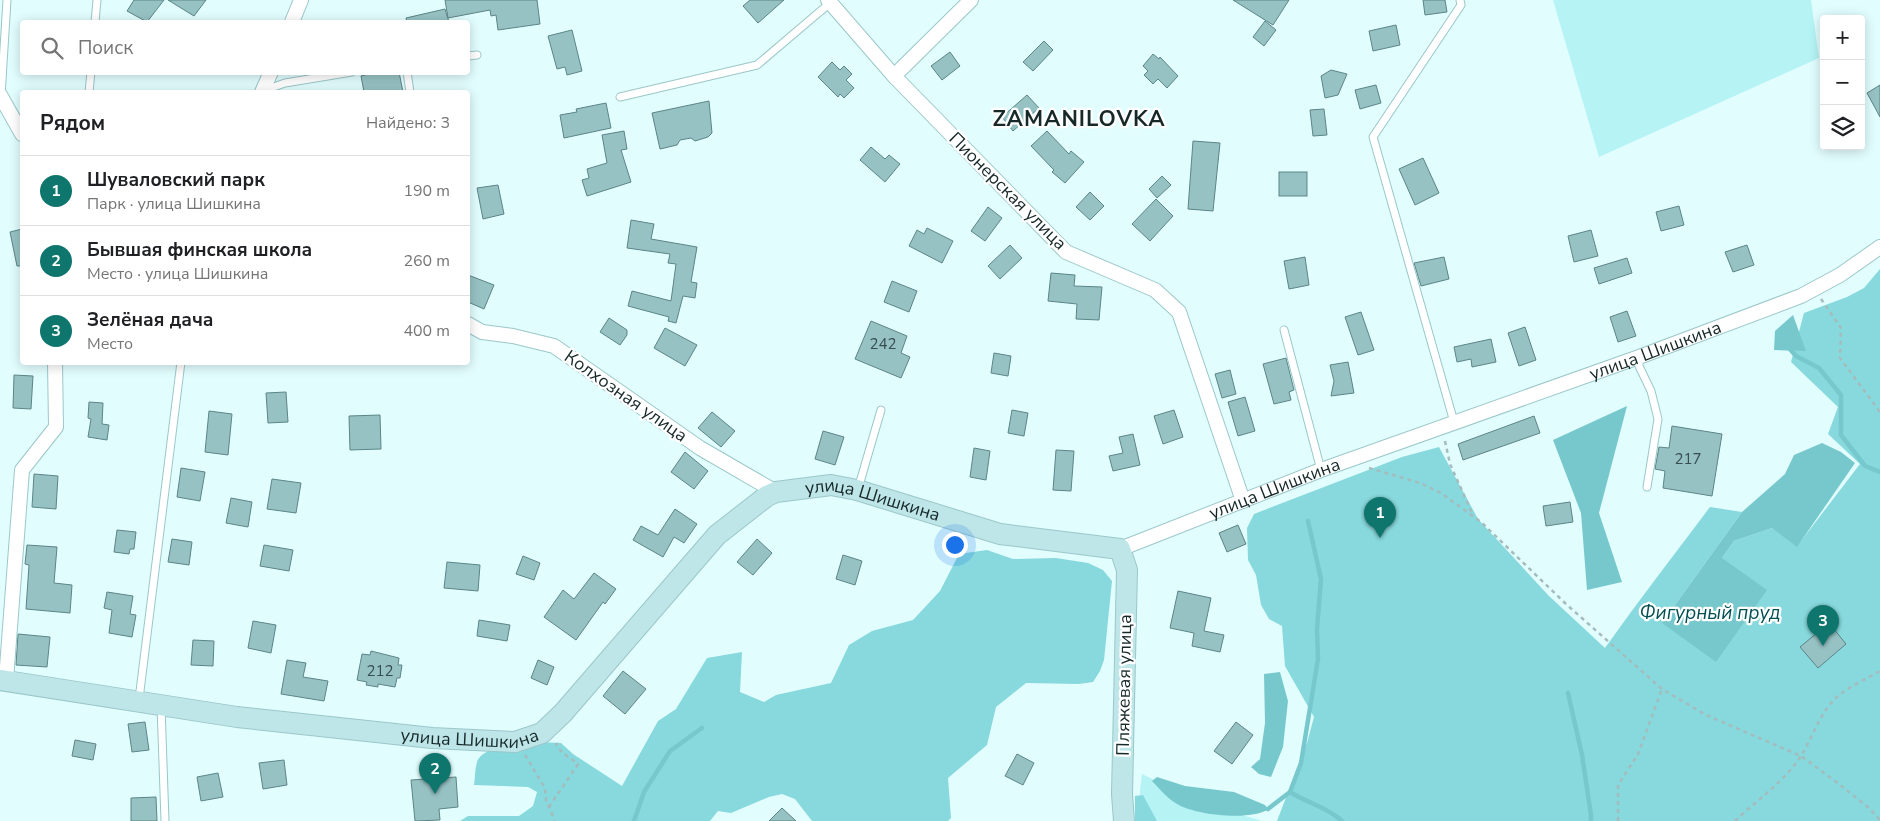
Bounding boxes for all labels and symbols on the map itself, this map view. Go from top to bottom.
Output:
district label: ZAMANILOVKA [992,104,1166,134]
street label: Пионерская улица [944,127,1072,255]
street label: улица Шишкина [1586,315,1725,386]
house number: 242 [869,334,897,354]
street label: Колхозная улица [560,345,692,447]
house number: 217 [1674,449,1702,469]
street label: улица Шишкина [1205,452,1343,525]
street label: улица Шишкина [804,473,943,527]
pin: 1 [1364,497,1396,538]
your location [942,532,968,558]
water label: Фигурный пруд [1640,600,1780,626]
pin: 3 [1807,605,1839,646]
street label: Пляжевая улица [1111,614,1137,756]
house number: 212 [366,661,394,681]
street label: улица Шишкина [399,723,542,754]
pin: 2 [419,753,451,794]

